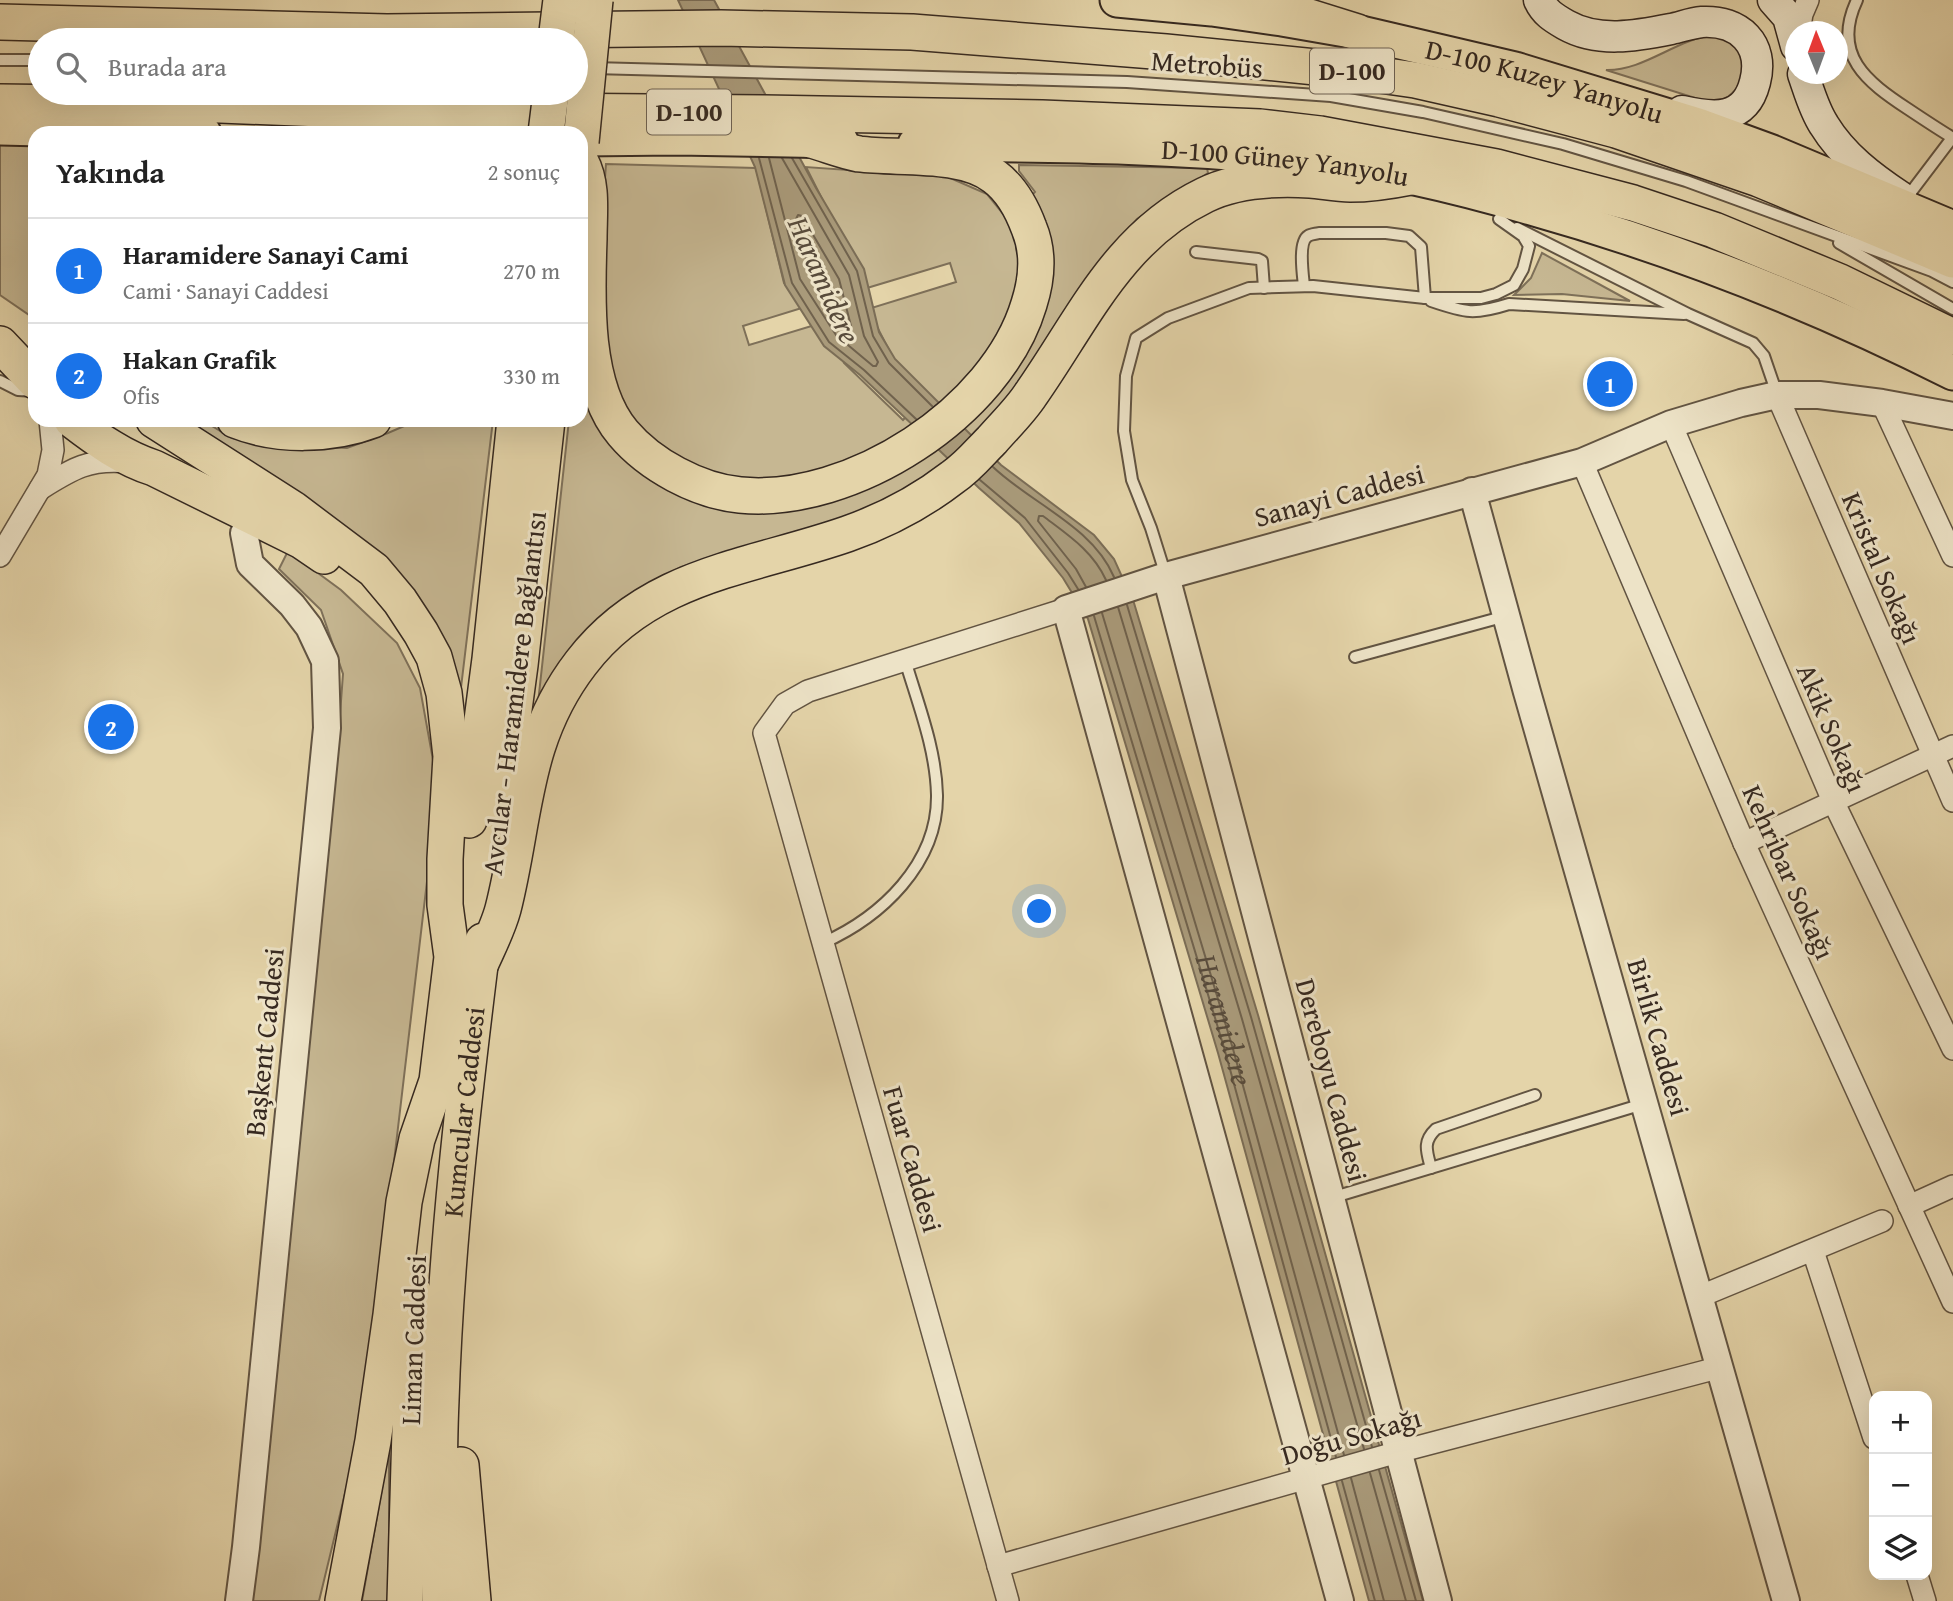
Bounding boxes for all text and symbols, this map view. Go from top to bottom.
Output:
north arrow [1785,21,1848,84]
search box [28,28,588,105]
street label: D-100 Kuzey Yanyolu [1422,28,1669,133]
street label: Metrobüs [1150,39,1264,88]
text: Burada ara [108,47,227,86]
icon: search [52,48,90,86]
road number: D-100 [1310,48,1394,94]
road number: D-100 [647,90,731,134]
street label: D-100 Güney Yanyolu [1161,128,1413,196]
text: Yakında [56,150,165,194]
text: 2 sonuç [487,155,560,188]
water label: Haramidere [777,208,873,350]
text: Haramidere Sanayi Cami [123,235,409,274]
text: 1 [73,254,85,287]
text: 270 m [503,254,560,287]
text: Cami · Sanayi Caddesi [123,274,329,307]
text: Hakan Grafik [123,340,276,379]
pin: 1 [1587,358,1633,410]
text: 2 [73,359,85,392]
text: 330 m [503,359,560,392]
text: Ofis [123,379,160,412]
street label: Sanayi Caddesi [1249,452,1428,537]
street label: Kristal Sokağı [1832,485,1933,650]
street label: Avcılar - Haramidere Bağlantısı [471,508,556,877]
street label: Akik Sokağı [1787,657,1878,799]
pin: 2 [88,701,134,753]
street label: Kehribar Sokağı [1733,778,1846,966]
your location [1022,894,1056,928]
street label: Başkent Caddesi [233,946,294,1138]
water label: Haramidere [1184,948,1265,1091]
street label: Birlik Caddesi [1617,953,1702,1120]
street label: Dereboyu Caddesi [1286,974,1379,1186]
street label: Kumcular Caddesi [431,1004,495,1219]
street label: Fuar Caddesi [873,1081,954,1237]
street label: Liman Caddesi [389,1254,436,1426]
map controls [1869,1391,1932,1580]
button: + [1869,1391,1932,1454]
street label: Doğu Sokağı [1276,1396,1426,1475]
button: − [1869,1454,1932,1517]
button: layers [1869,1517,1932,1580]

